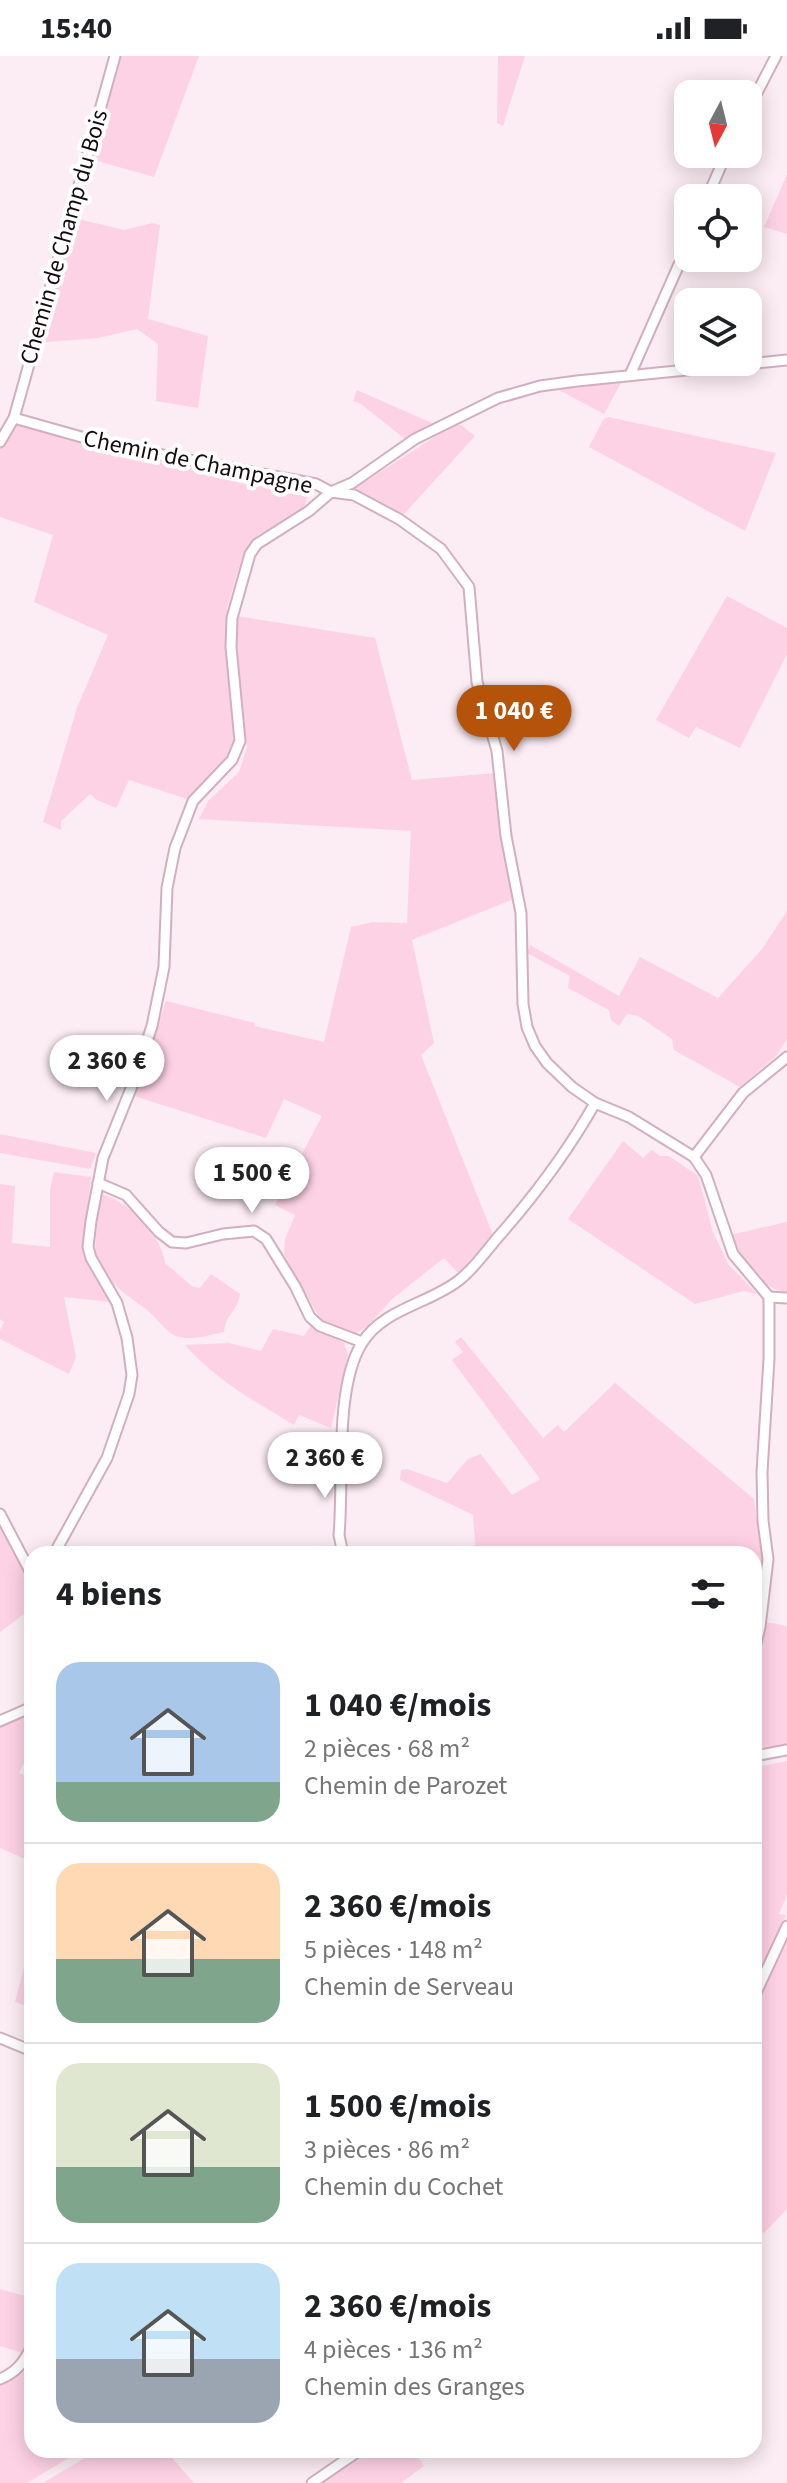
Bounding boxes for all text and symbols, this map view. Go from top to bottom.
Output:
text: 15:40 [40,7,112,50]
north arrow [674,80,762,168]
map controls [674,80,762,376]
street label: Chemin de Champ du Bois [11,106,117,368]
button: locate [674,184,762,272]
button: layers [674,288,762,376]
street label: Chemin de Champagne [80,421,316,503]
pin: 1 040 € [440,685,588,753]
text: 1 040 € [474,692,554,729]
pin: 2 360 € [33,1035,181,1103]
text: 2 360 € [67,1042,147,1079]
pin: 1 500 € [178,1147,326,1215]
text: 1 500 € [212,1154,292,1191]
pin: 2 360 € [251,1432,399,1500]
text: 2 360 € [285,1439,365,1476]
text: 4 biens [56,1570,162,1619]
icon: filters [686,1572,730,1616]
text: 1 040 €/mois [304,1681,491,1730]
icon: home [120,1694,216,1790]
text: 2 pièces · 68 m² [304,1730,470,1767]
text: Chemin de Parozet [304,1767,507,1804]
text: 2 360 €/mois [304,1882,491,1931]
icon: home [120,1895,216,1991]
text: 5 pièces · 148 m² [304,1931,483,1968]
text: Chemin de Serveau [304,1968,514,2005]
text: 1 500 €/mois [304,2082,491,2131]
icon: home [120,2095,216,2191]
text: 3 pièces · 86 m² [304,2131,470,2168]
text: Chemin du Cochet [304,2168,503,2205]
text: 2 360 €/mois [304,2282,491,2331]
icon: home [120,2295,216,2391]
text: 4 pièces · 136 m² [304,2331,483,2368]
text: Chemin des Granges [304,2368,525,2405]

